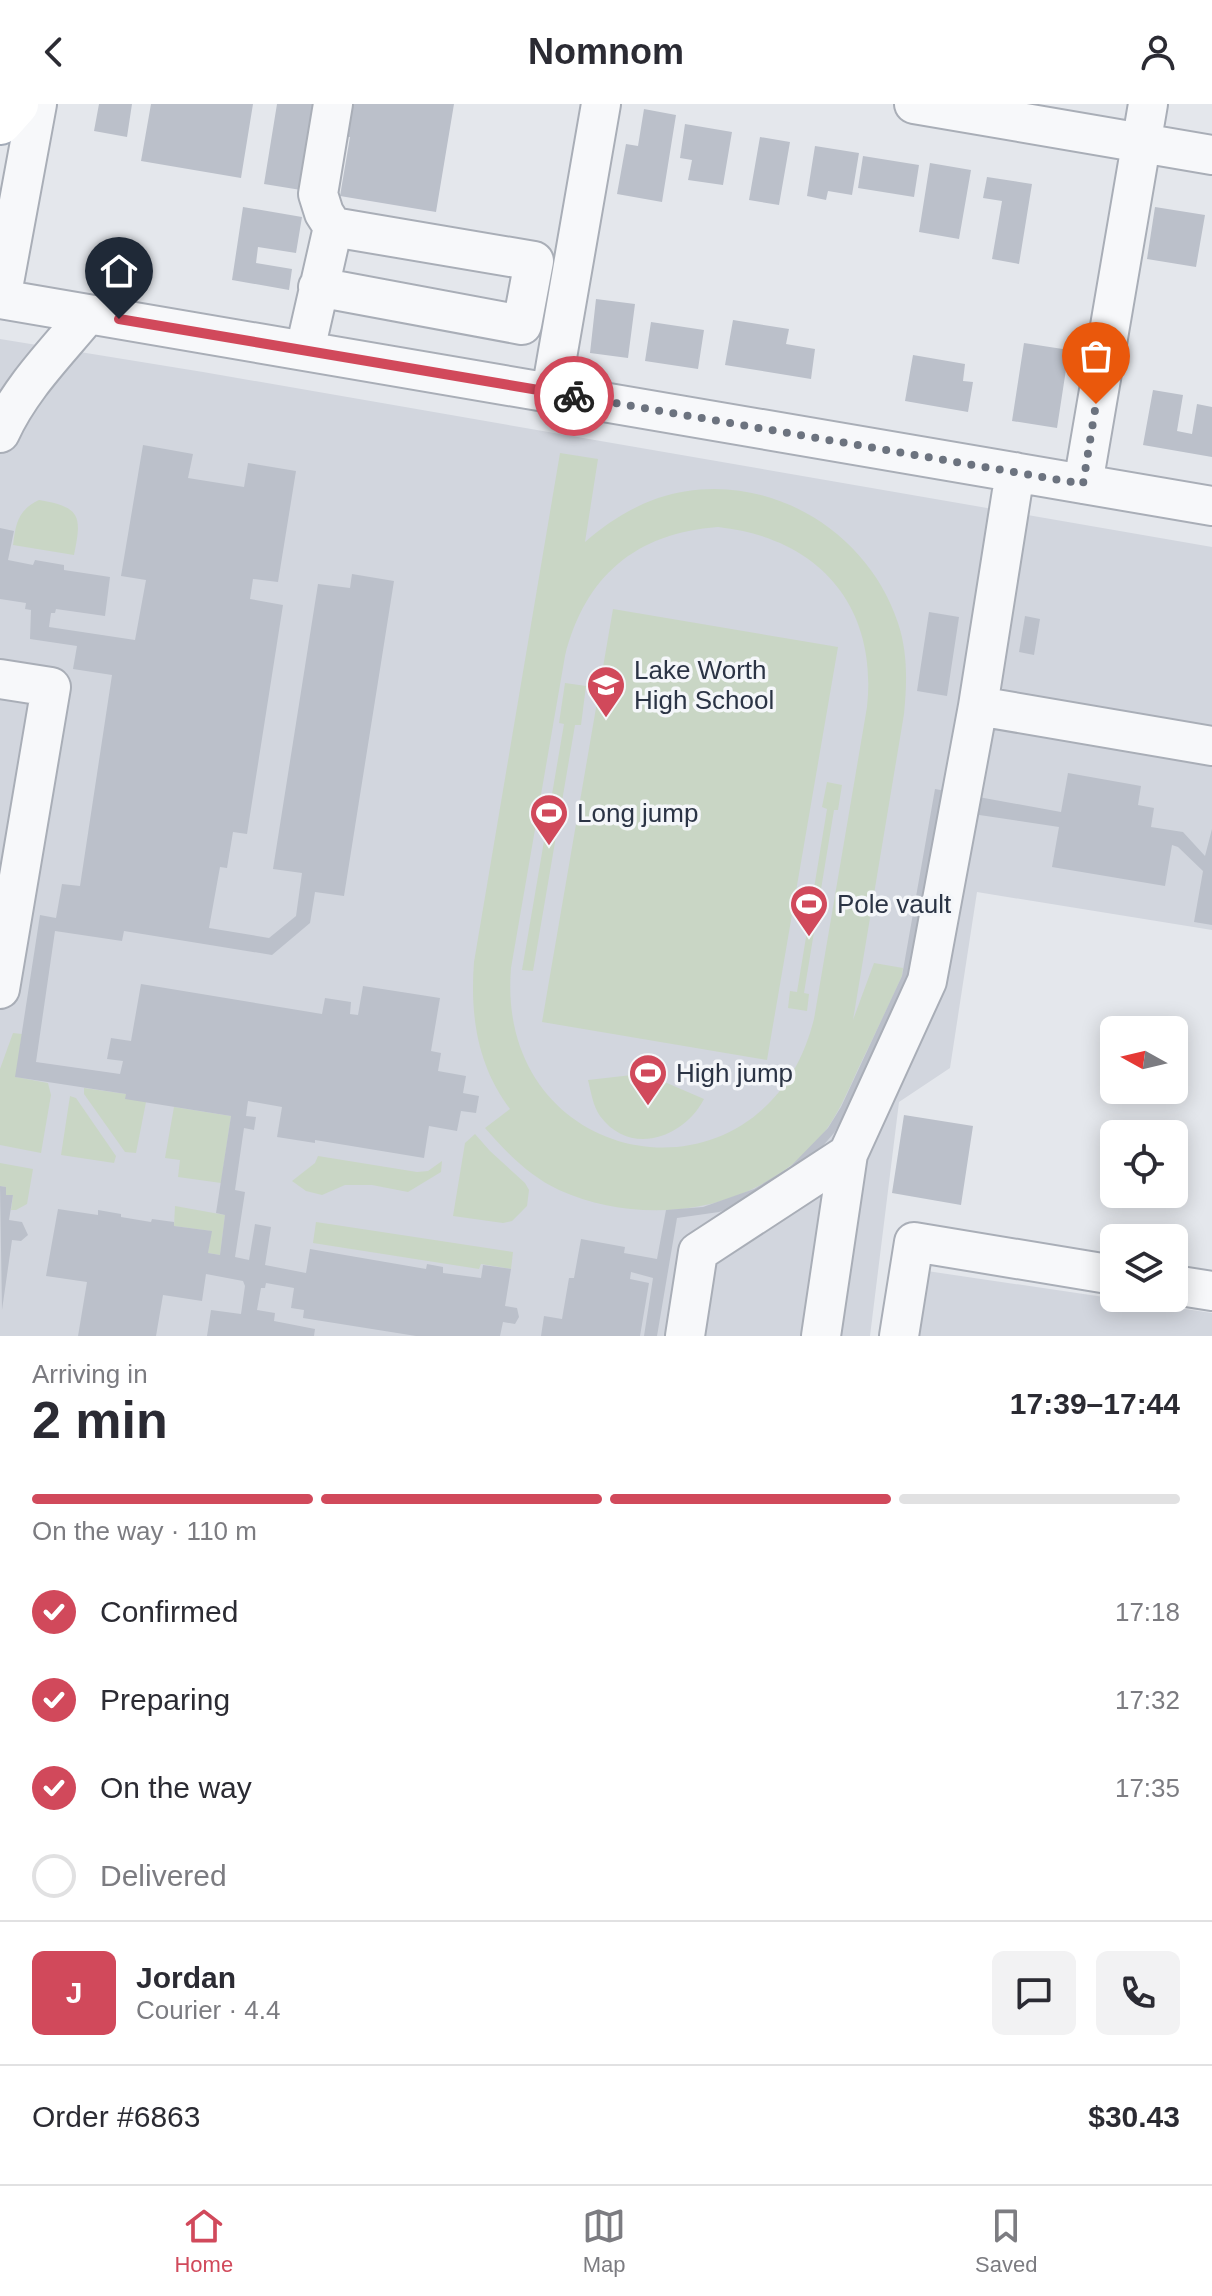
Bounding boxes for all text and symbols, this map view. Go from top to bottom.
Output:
icon: back [32,30,76,74]
icon: person [1136,30,1180,74]
text: Nomnom [528,31,684,72]
pin [85,237,153,319]
icon: home [97,249,141,293]
pin [1062,322,1130,404]
icon: bag [1074,334,1118,378]
courier [534,356,614,436]
icon: bike [552,374,596,418]
place label: Lake Worth High School [634,655,774,715]
school or university icon: Lake Worth High School [585,664,627,719]
sports icon: Long jump [528,792,570,847]
place label: Long jump [577,798,698,828]
sports icon: Pole vault [788,883,830,938]
place label: Pole vault [837,889,952,919]
north arrow [1100,1016,1188,1104]
map controls [1100,1016,1188,1312]
sports icon: High jump [627,1052,669,1107]
place label: High jump [676,1058,793,1088]
button: locate [1100,1120,1188,1208]
button: layers [1100,1224,1188,1312]
text: Arriving in [32,1359,148,1389]
text: 17:39–17:44 [1010,1387,1180,1420]
text: 2 min [32,1391,168,1449]
text: On the way · 110 m [32,1516,257,1546]
icon: check [32,1590,76,1634]
text: Confirmed [100,1595,238,1628]
text: 17:18 [1115,1597,1180,1627]
icon: check [32,1678,76,1722]
text: Preparing [100,1683,230,1716]
text: 17:32 [1115,1685,1180,1715]
icon: check [32,1766,76,1810]
text: On the way [100,1771,252,1804]
text: 17:35 [1115,1773,1180,1803]
text: Delivered [100,1859,227,1892]
button: chat [992,1951,1076,2035]
button: phone [1096,1951,1180,2035]
text: Jordan [136,1961,236,1994]
text: J [66,1976,82,2009]
text: Courier · 4.4 [136,1995,281,2025]
text: Order #6863 [32,2100,200,2133]
text: $30.43 [1088,2100,1180,2133]
tab: Home [174,2204,233,2278]
tab: Map [582,2204,626,2278]
tab: Saved [975,2204,1038,2278]

